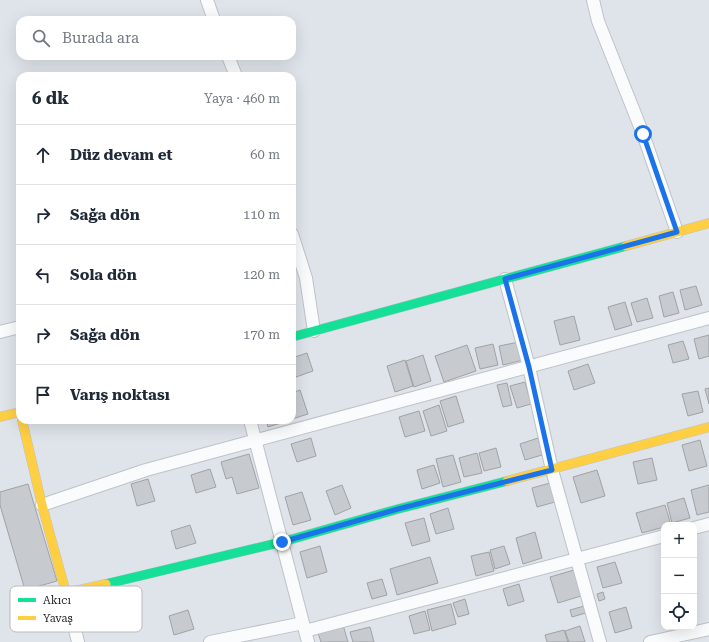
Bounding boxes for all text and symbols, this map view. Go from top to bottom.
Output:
search box [16,16,296,60]
icon: search [30,27,52,49]
text: Burada ara [62,29,139,47]
text: 6 dk [32,88,69,108]
text: Yaya · 460 m [204,91,280,106]
route start [634,125,652,143]
icon: ahead [32,144,54,166]
text: Düz devam et [70,146,173,164]
text: 60 m [250,147,280,162]
icon: right [32,204,54,226]
text: Sağa dön [70,206,140,224]
text: 110 m [243,207,280,222]
icon: left [32,264,54,286]
text: Sola dön [70,266,137,284]
text: 120 m [243,267,280,282]
icon: right [32,324,54,346]
text: Sağa dön [70,326,140,344]
text: 170 m [243,327,280,342]
icon: arrive [32,384,54,406]
text: Varış noktası [70,386,170,404]
map controls [661,522,697,630]
button: + [661,522,697,558]
route end [273,533,291,551]
button: − [661,558,697,594]
legend [10,586,142,632]
text: Akıcı [43,594,71,607]
button: locate [661,594,697,630]
text: Yavaş [43,612,73,625]

